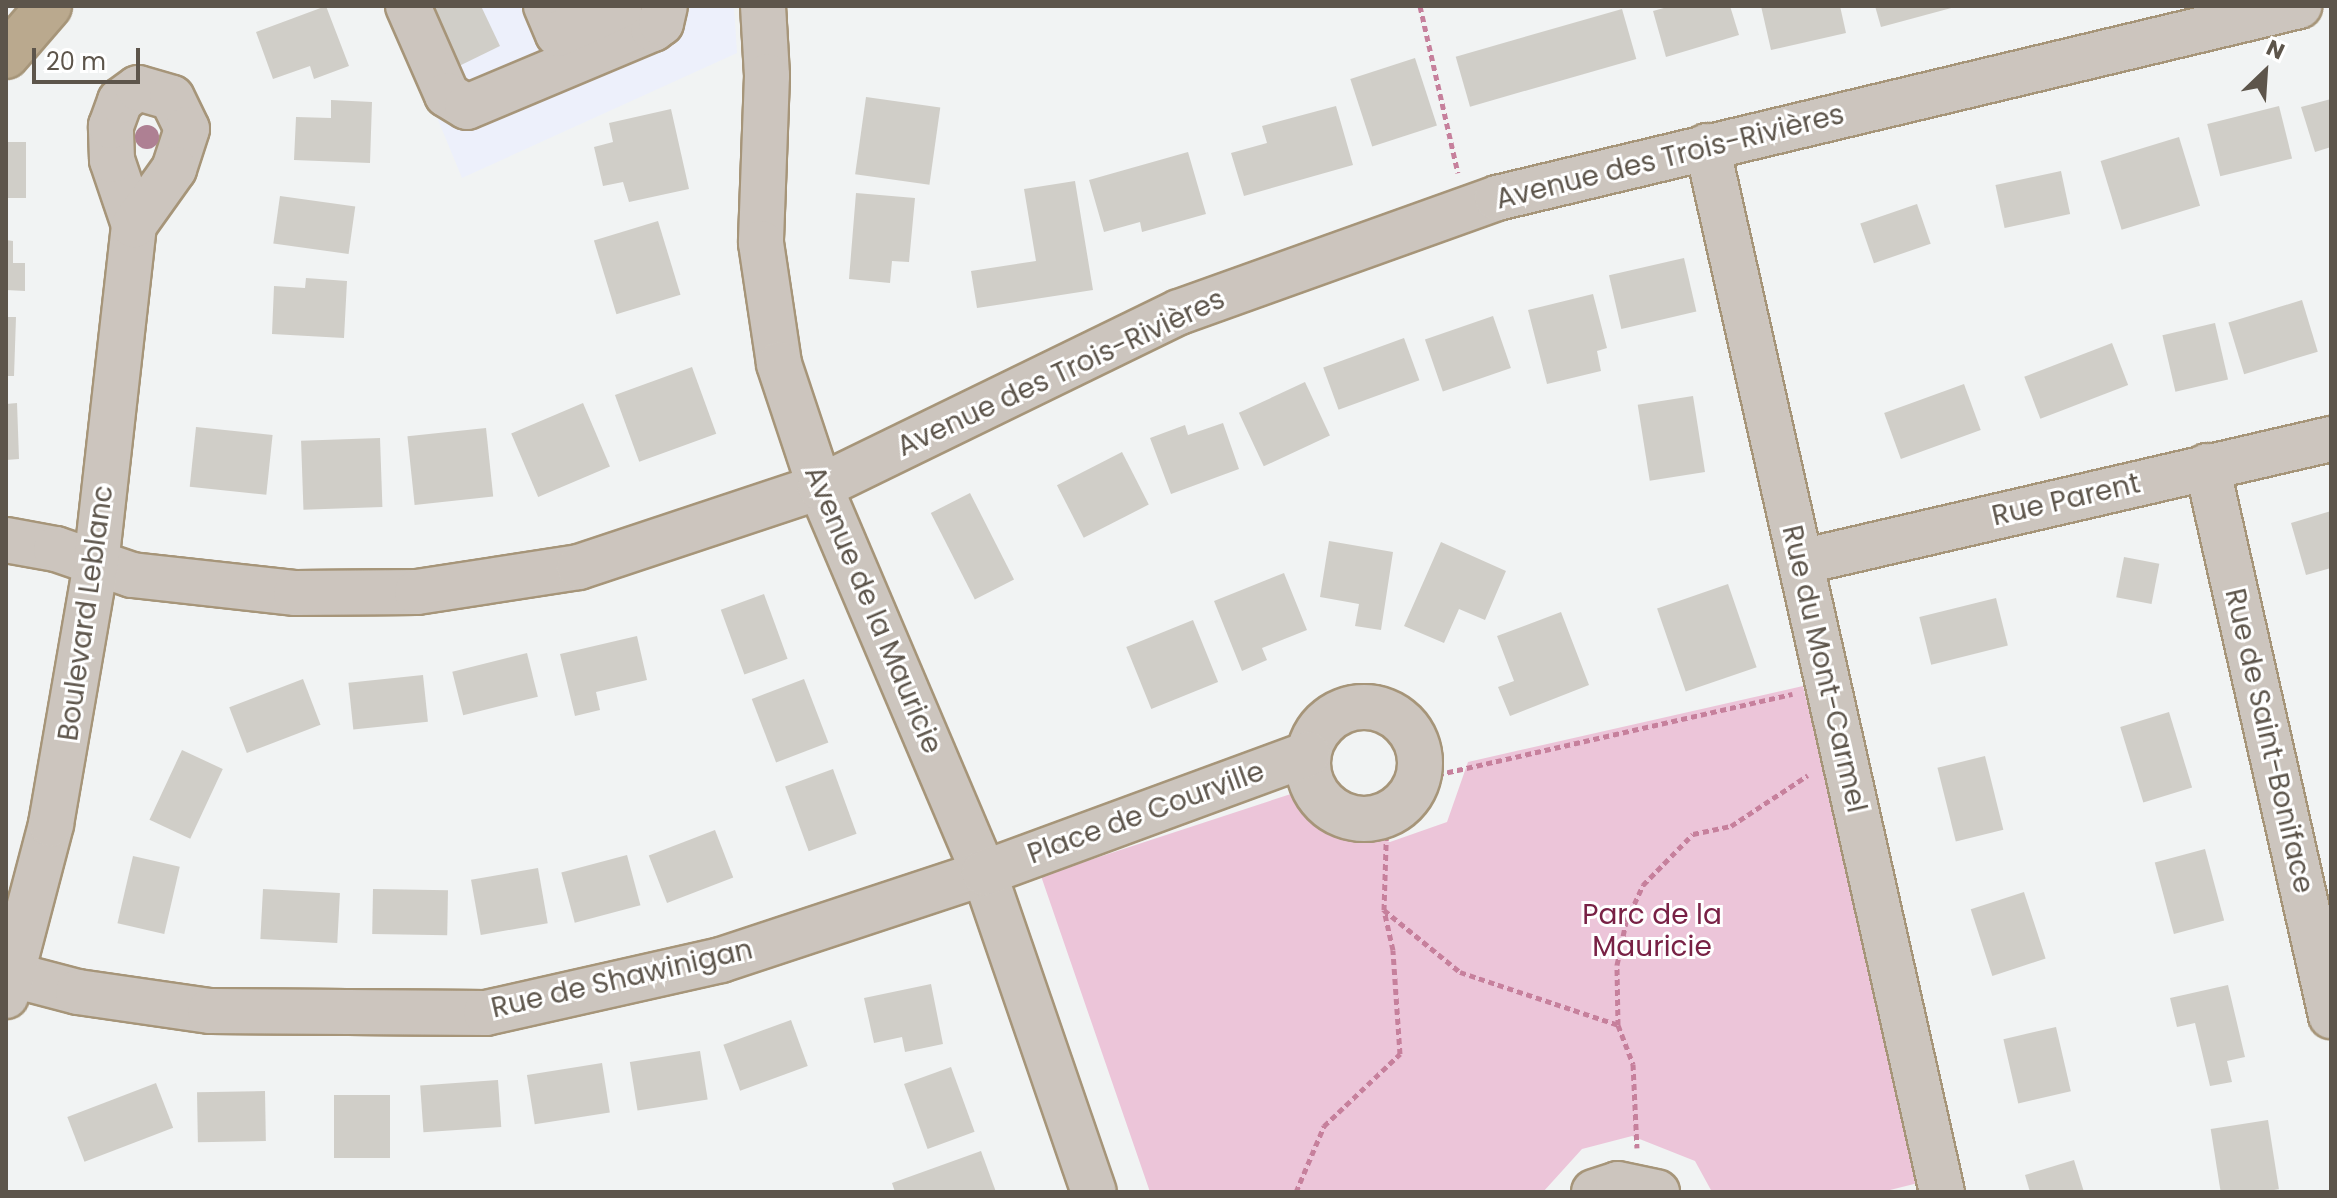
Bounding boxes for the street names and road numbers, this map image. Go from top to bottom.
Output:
street label: Avenue des Trois-Rivières [1492,97,1848,217]
street label: Avenue des Trois-Rivières [892,282,1230,464]
street label: Avenue de la Mauricie [797,461,949,759]
street label: Rue Parent [1989,467,2143,533]
street label: Boulevard Leblanc [51,483,121,743]
street label: Rue du Mont-Carmel [1775,522,1873,816]
street label: Rue de Saint-Boniface [2218,585,2320,897]
street label: Place de Courville [1023,755,1269,871]
street label: Rue de Shawinigan [488,933,756,1025]

